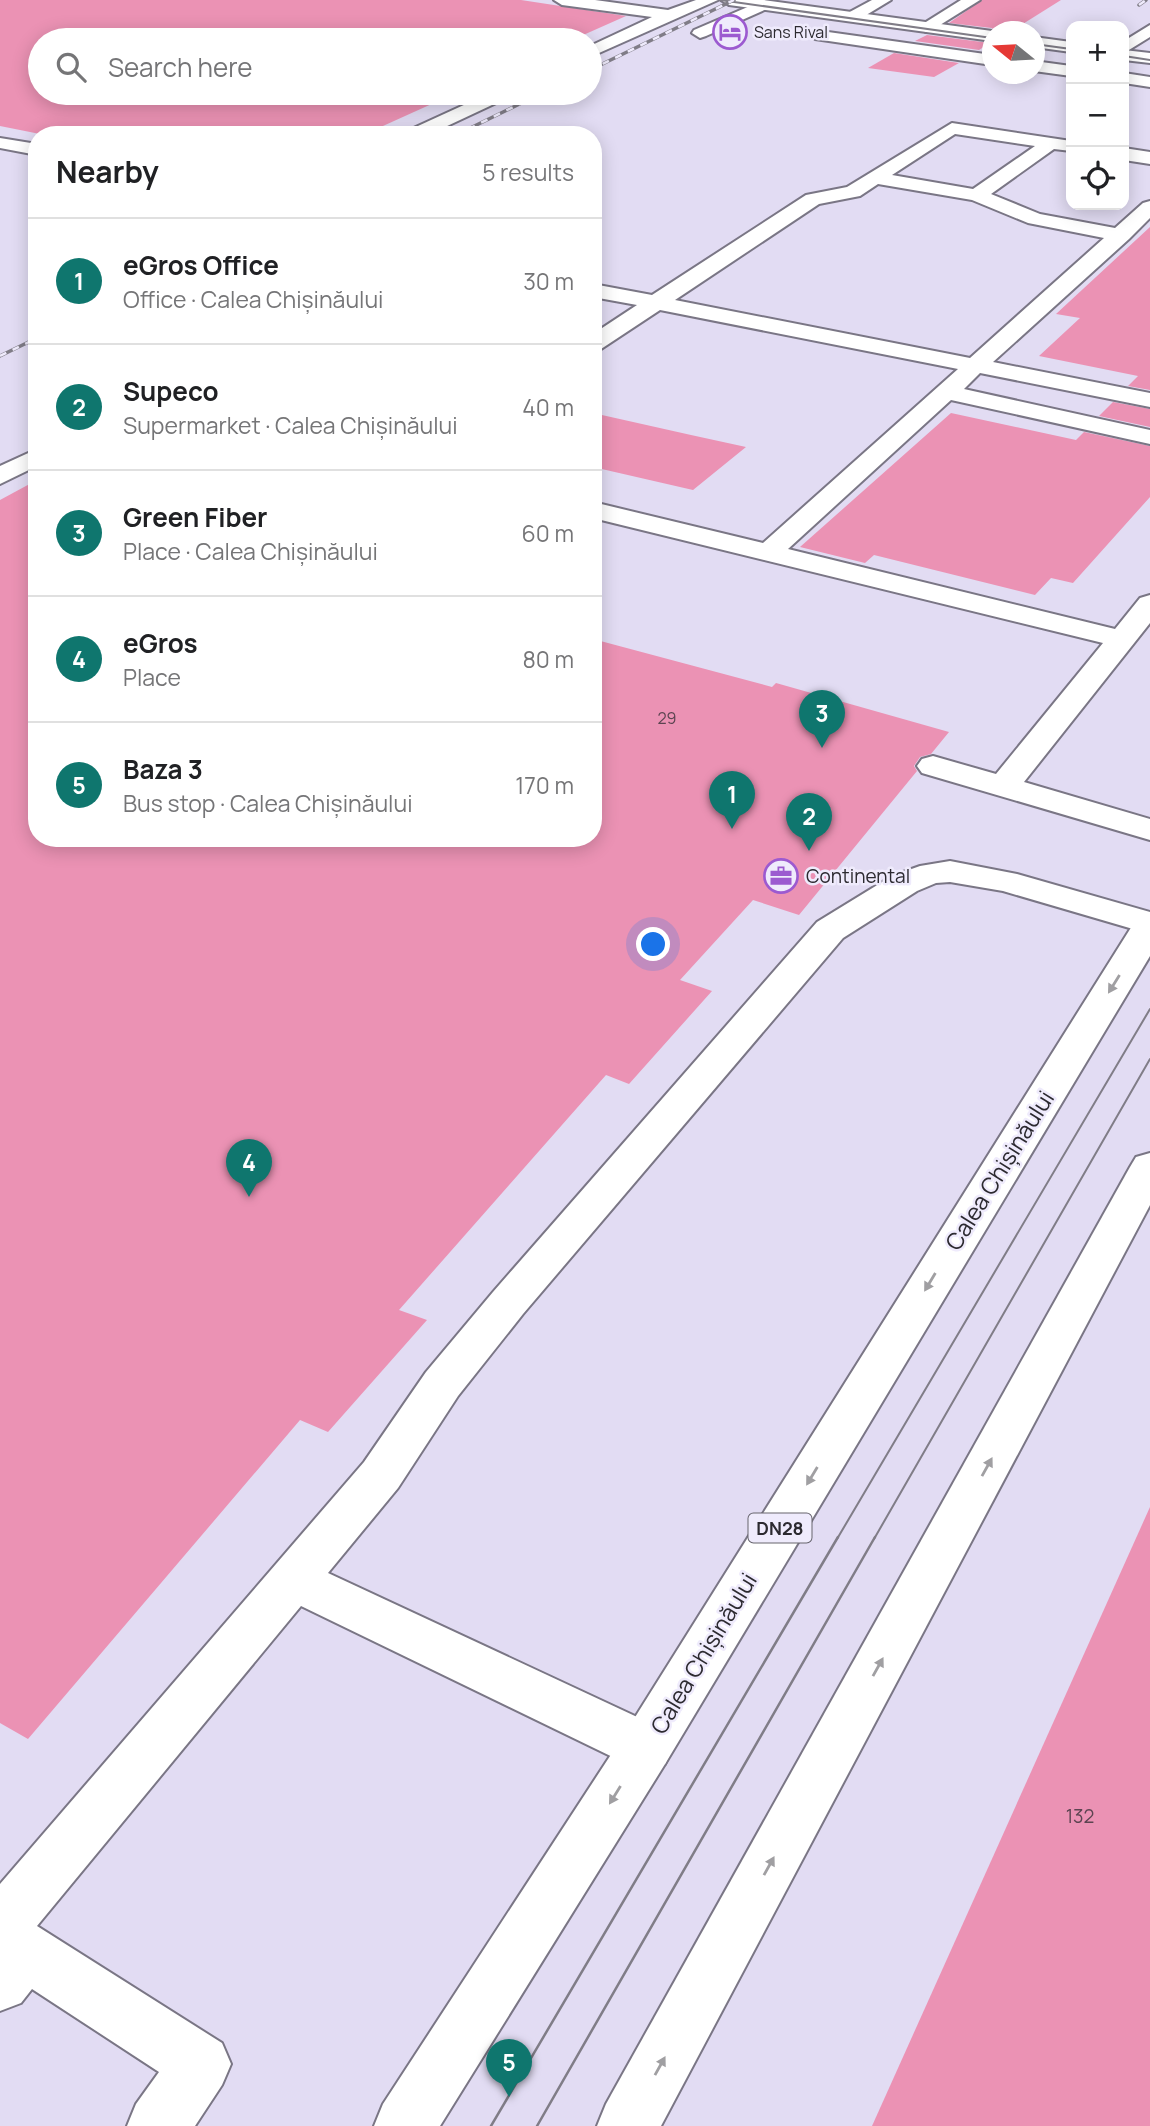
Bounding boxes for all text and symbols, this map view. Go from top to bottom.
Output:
hotel icon: Sans Rival [711,13,749,51]
place label: Sans Rival [754,21,828,43]
north arrow [982,21,1045,84]
map controls [1066,21,1129,210]
button: + [1066,21,1129,84]
search box [28,28,602,105]
icon: search [52,48,90,86]
text: Search here [108,49,253,85]
button: − [1066,84,1129,147]
button: locate [1066,147,1129,210]
text: Nearby [56,151,159,192]
text: 5 results [482,156,574,188]
text: eGros Office [123,247,279,283]
text: 1 [74,265,84,297]
text: 30 m [523,265,574,297]
text: Office · Calea Chișinăului [123,283,383,315]
text: Supeco [123,373,219,409]
text: 2 [72,391,86,423]
text: 40 m [522,391,574,423]
text: Supermarket · Calea Chișinăului [123,409,458,441]
text: Green Fiber [123,499,267,535]
text: 3 [72,517,86,549]
text: 60 m [522,517,574,549]
text: Place · Calea Chișinăului [123,535,378,567]
text: eGros [123,625,198,661]
text: 4 [72,643,86,675]
text: 80 m [523,643,574,675]
text: Place [123,661,181,693]
pin: 3 [799,690,845,748]
house number: 29 [657,707,677,729]
text: Baza 3 [123,751,203,787]
text: 5 [72,769,86,801]
text: 170 m [515,769,574,801]
pin: 1 [709,771,755,829]
text: Bus stop · Calea Chișinăului [123,787,413,819]
pin: 2 [786,793,832,851]
office icon: Continental [762,857,800,895]
place label: Continental [806,863,910,889]
your location [636,927,670,961]
one-way arrow [1108,975,1120,994]
street label: Calea Chișinăului [937,1084,1061,1256]
pin: 4 [226,1139,272,1197]
one-way arrow [924,1273,937,1292]
one-way arrow [981,1457,993,1476]
one-way arrow [805,1467,818,1486]
road number: DN28 [748,1513,812,1542]
street label: Calea Chișinăului [642,1566,764,1740]
one-way arrow [872,1657,884,1676]
one-way arrow [609,1785,622,1805]
house number: 132 [1066,1803,1094,1829]
one-way arrow [763,1857,775,1876]
pin: 5 [486,2039,532,2097]
one-way arrow [654,2056,666,2076]

